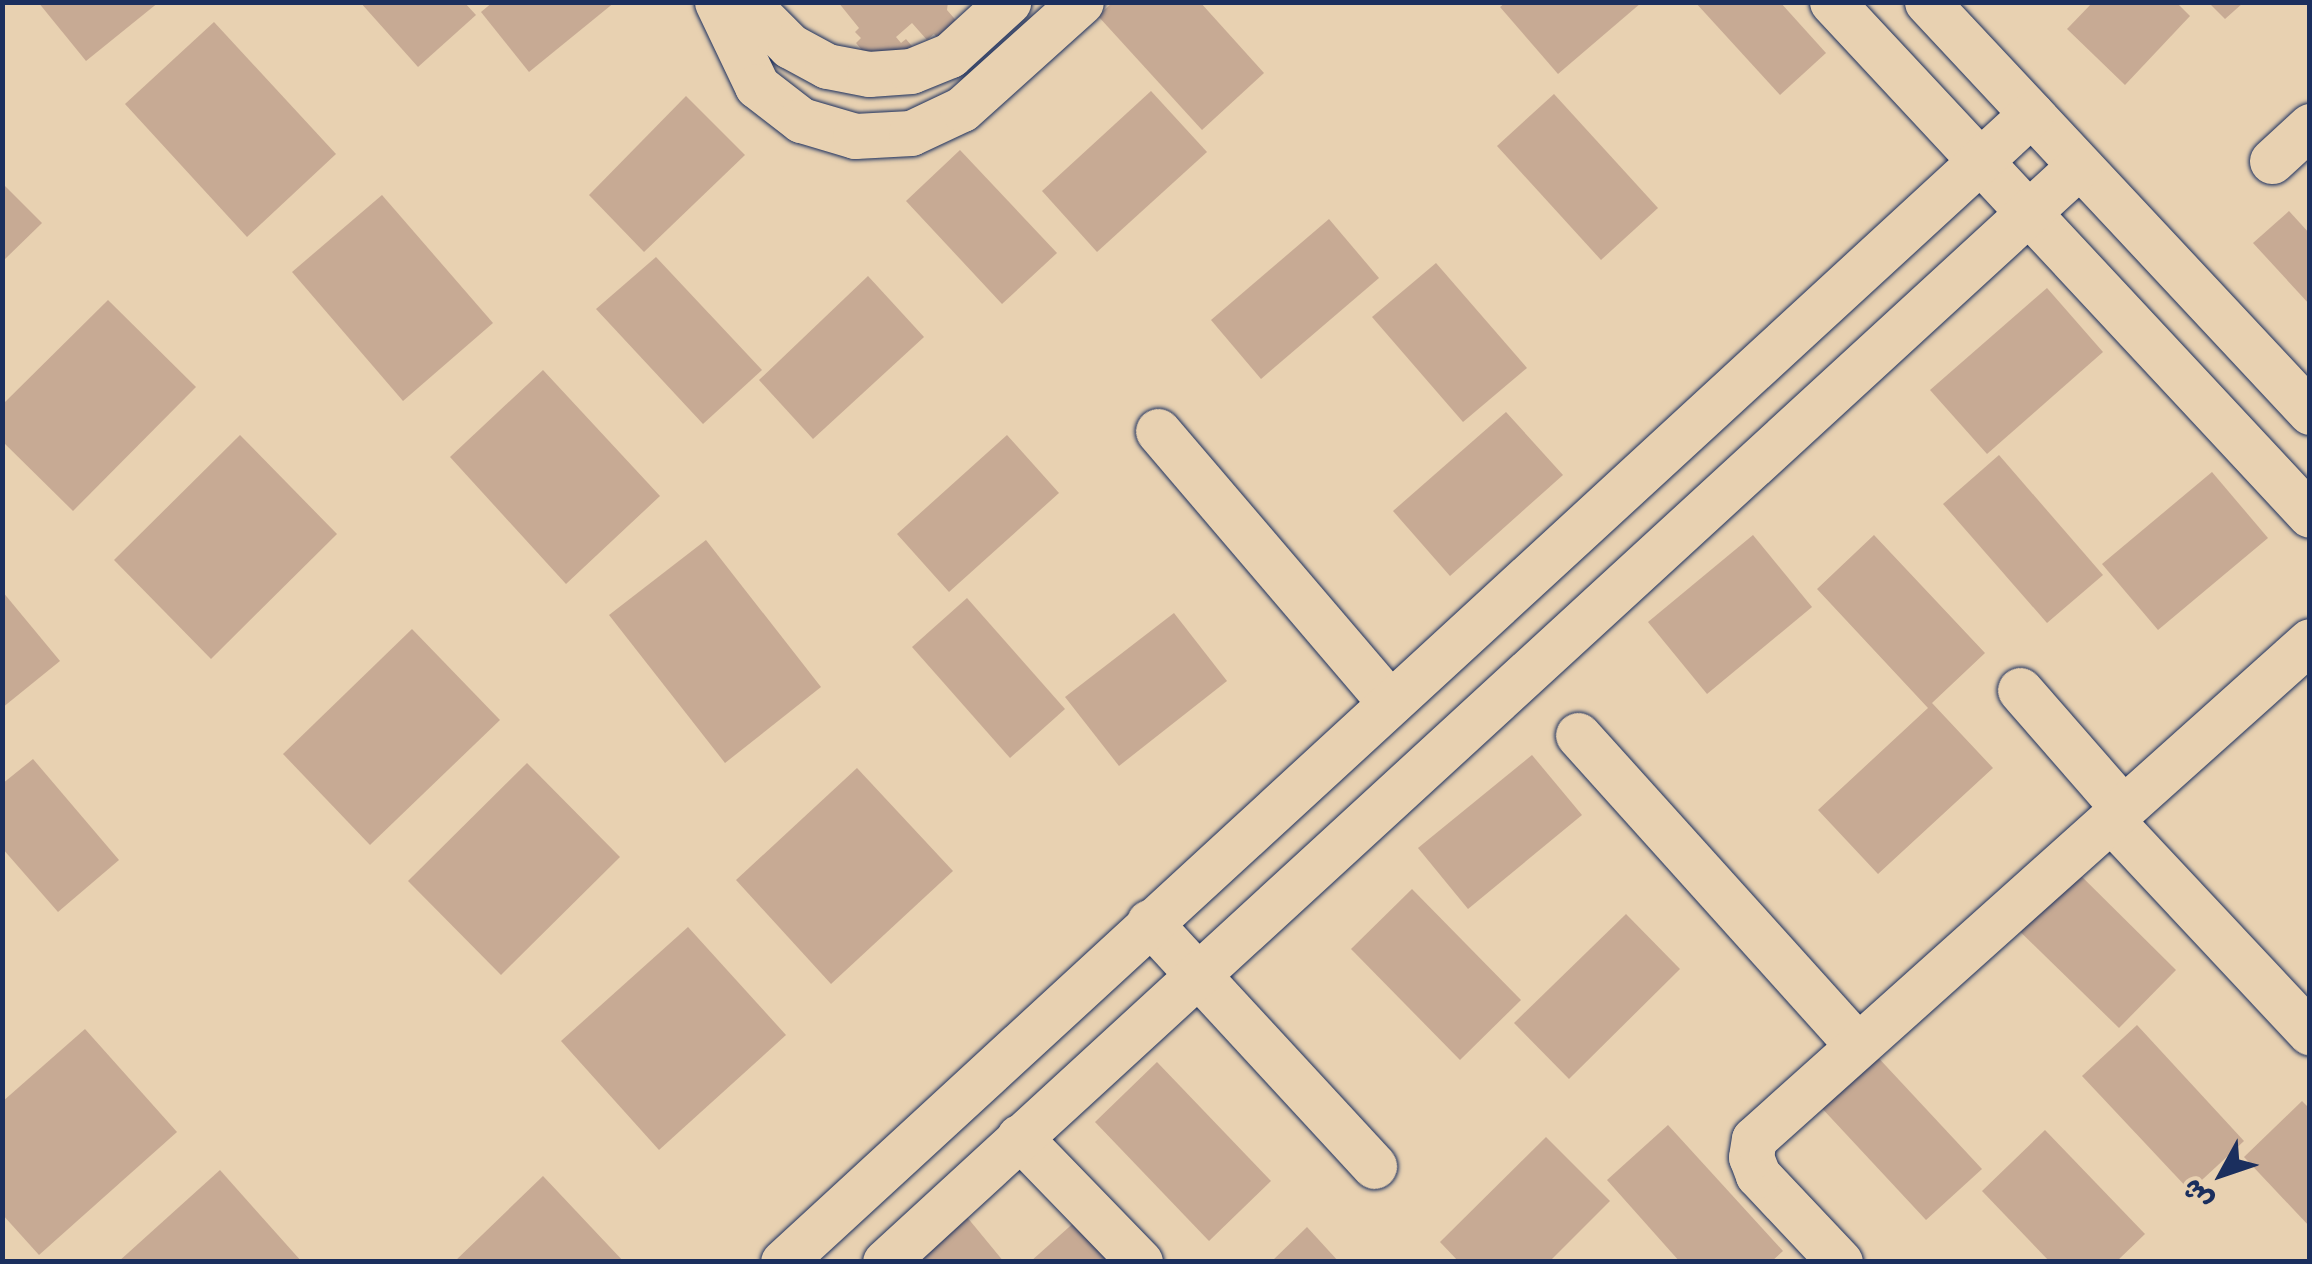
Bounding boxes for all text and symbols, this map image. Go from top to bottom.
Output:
north arrow [2172,1124,2272,1224]
text: ش [2175,1170,2223,1217]

